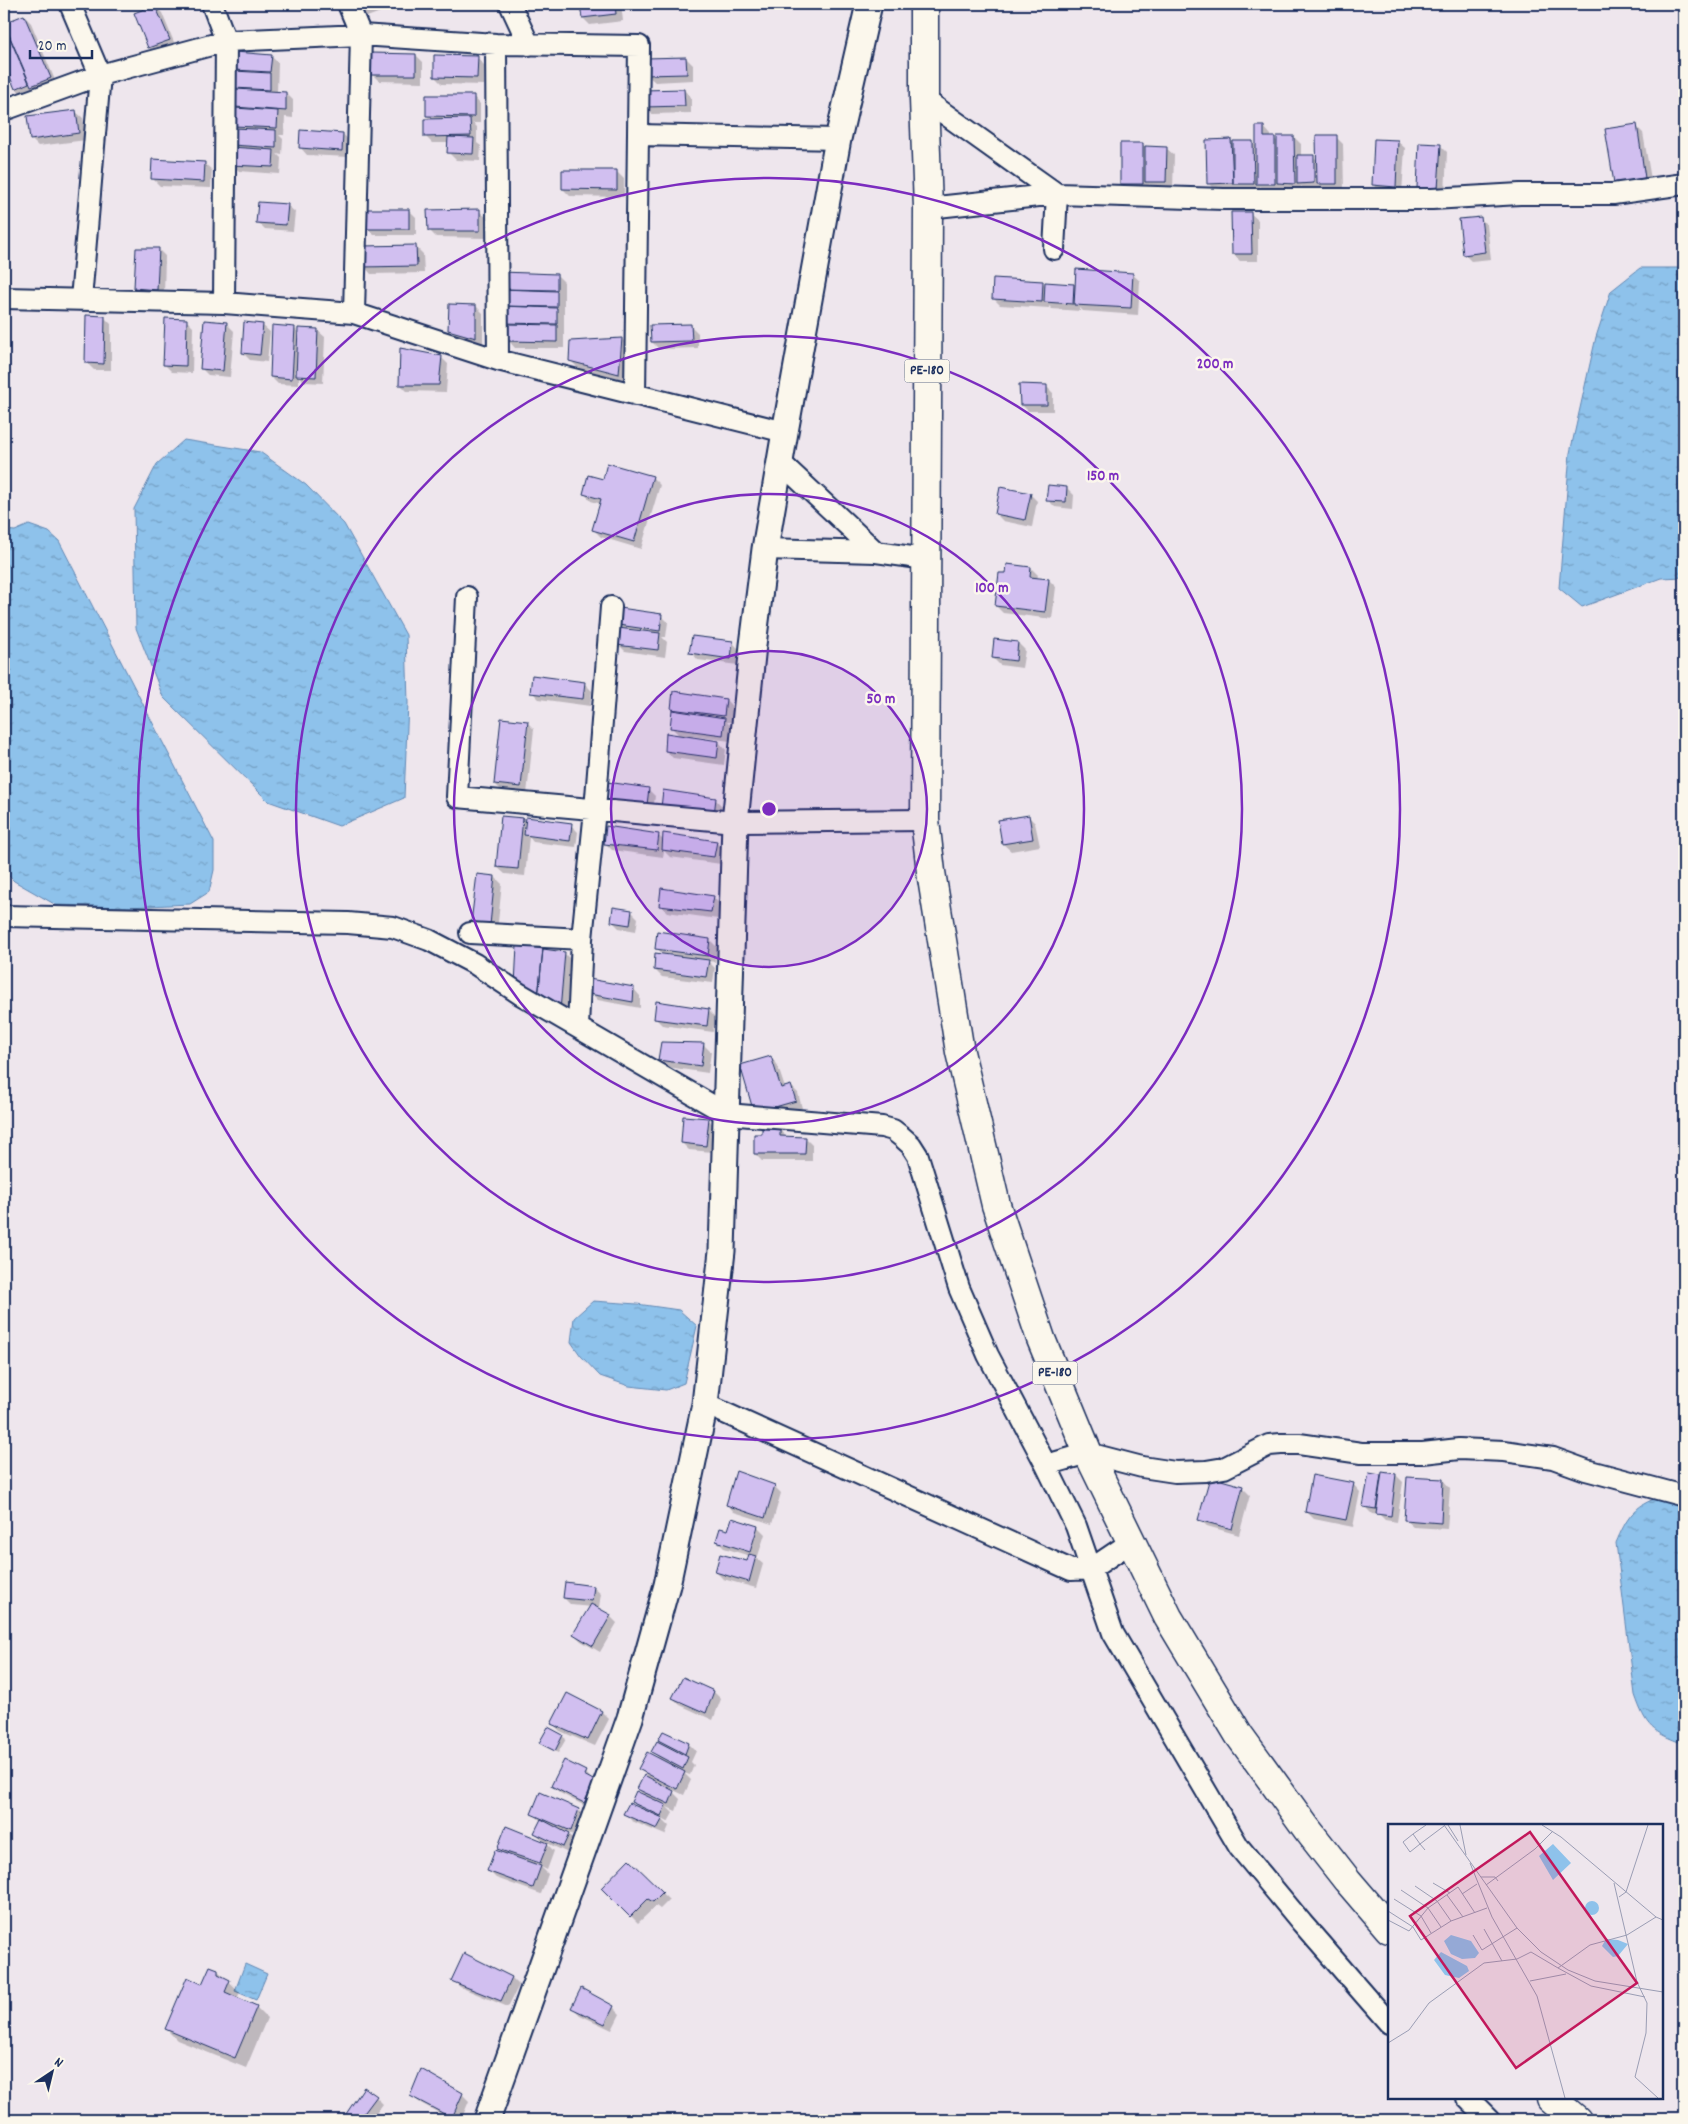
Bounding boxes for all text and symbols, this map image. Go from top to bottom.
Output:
scale bar [30,28,92,60]
text: 20 m [38,36,66,58]
text: 200 m [1197,354,1233,376]
road number: PE-180 [904,360,950,382]
text: 150 m [1087,466,1119,488]
text: 100 m [975,578,1009,600]
text: 50 m [867,689,895,711]
centre of rings [760,800,778,818]
road number: PE-180 [1032,1362,1078,1385]
inset map [1388,1824,1663,2099]
north arrow [28,2046,78,2096]
text: N [50,2053,67,2073]

